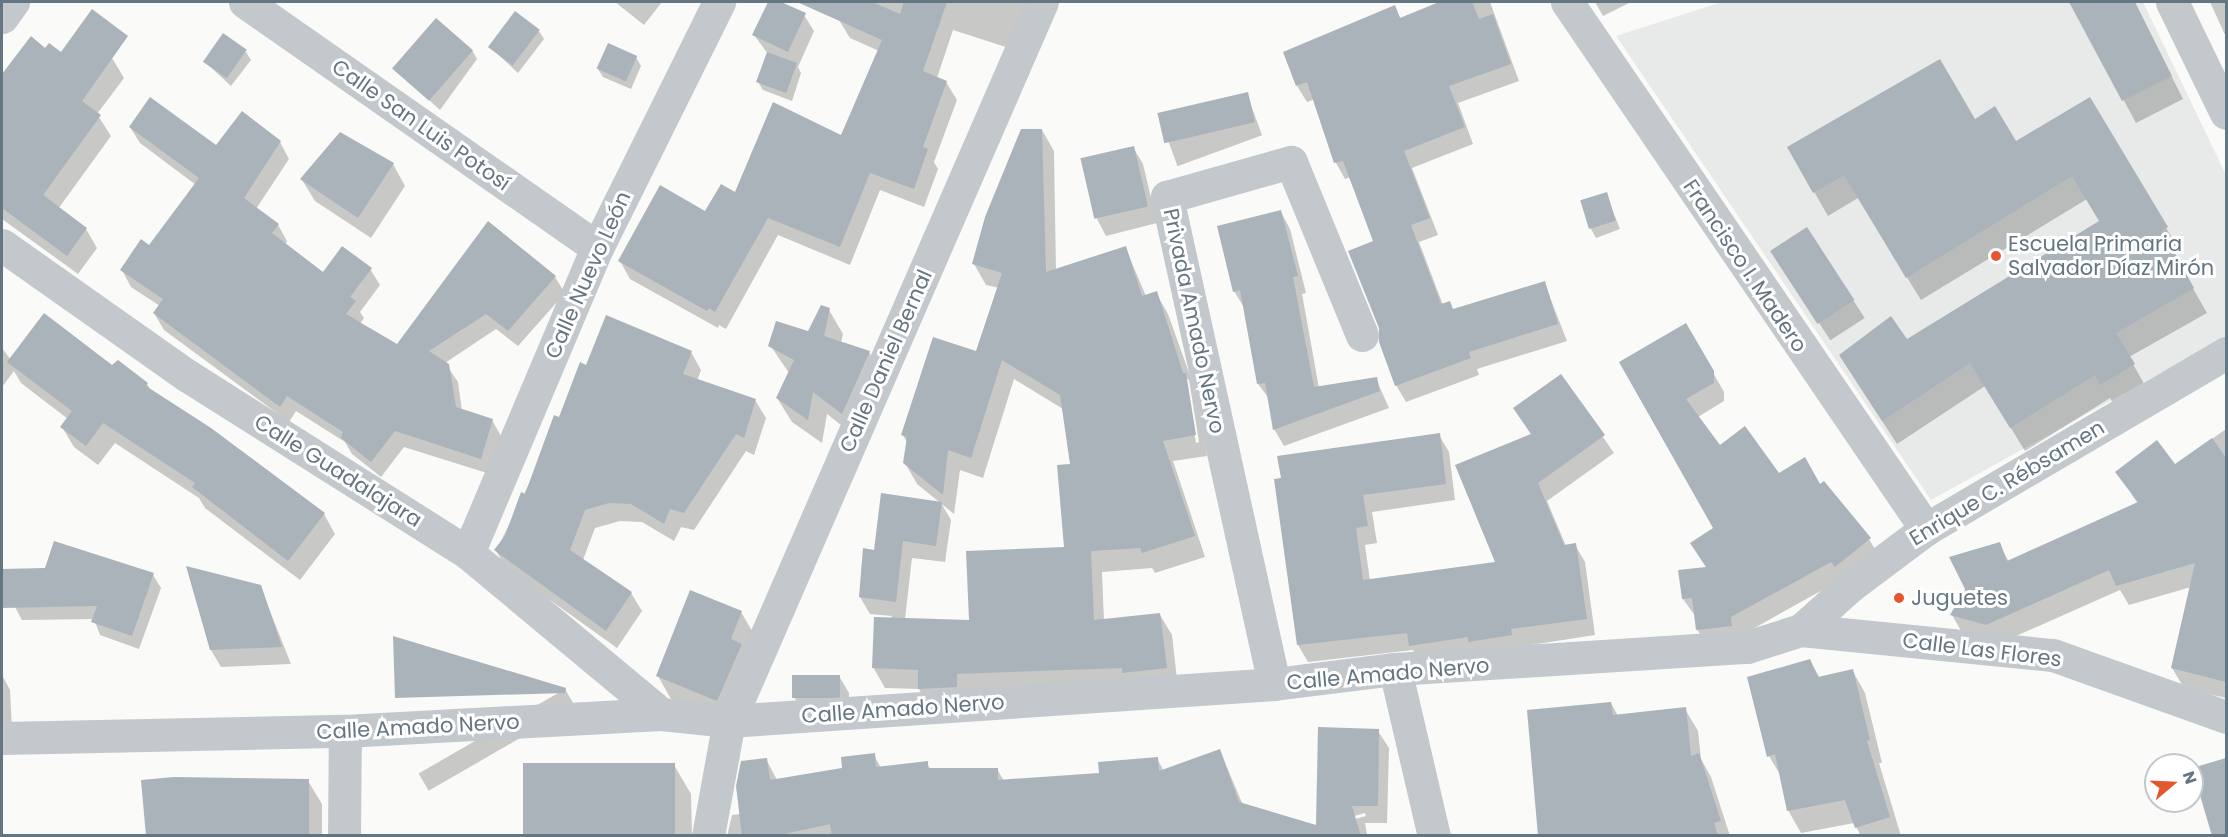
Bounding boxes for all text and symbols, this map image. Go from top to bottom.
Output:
street label: Calle San Luis Potosí [327,54,515,196]
street label: Francisco I. Madero [1678,175,1812,357]
street label: Calle Nuevo León [540,187,636,363]
street label: Privada Amado Nervo [1158,206,1230,436]
place label: Escuela Primaria Salvador Díaz Mirón [2008,231,2214,281]
marker: Escuela Primaria Salvador Díaz Mirón [1989,249,2003,263]
street label: Calle Daniel Bernal [834,266,938,456]
street label: Calle Guadalajara [250,409,426,533]
street label: Enrique C. Rébsamen [1905,415,2109,551]
place label: Juguetes [1911,585,2008,611]
marker: Juguetes [1892,591,1906,605]
street label: Calle Las Flores [1901,628,2063,672]
street label: Calle Amado Nervo [1286,653,1490,695]
street label: Calle Amado Nervo [801,689,1005,729]
street label: Calle Amado Nervo [316,709,520,745]
north arrow [2144,753,2204,813]
text: N [2177,768,2202,787]

